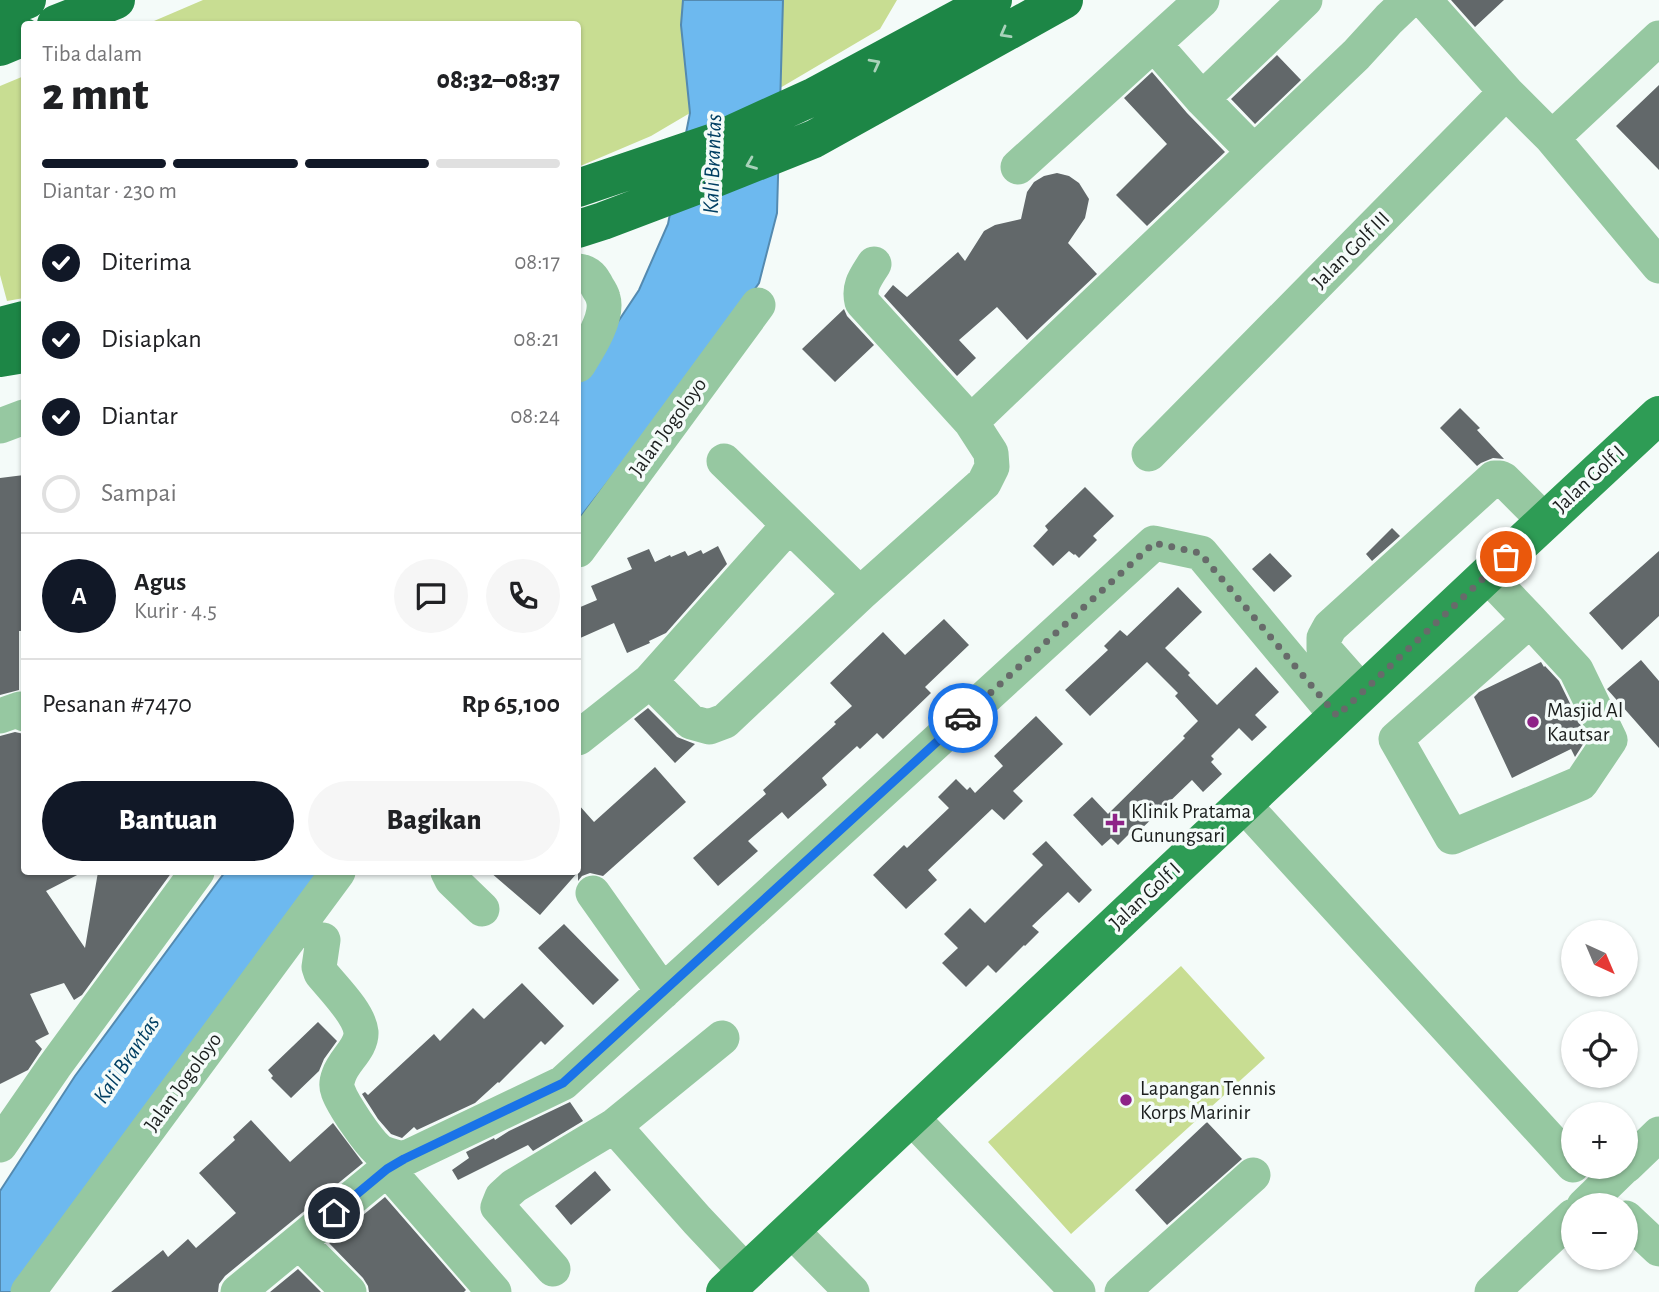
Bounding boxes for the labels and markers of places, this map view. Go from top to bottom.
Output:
pin [1476,527,1536,587]
place label: Masjid Al Kautsar [1547,700,1623,745]
marker: Masjid Al Kautsar [1525,714,1541,730]
place label: Klinik Pratama Gunungsari [1131,801,1252,846]
marker: Klinik Pratama Gunungsari [1105,813,1125,833]
place label: Lapangan Tennis Korps Marinir [1140,1078,1276,1123]
marker: Lapangan Tennis Korps Marinir [1118,1092,1134,1108]
pin [304,1183,364,1243]

